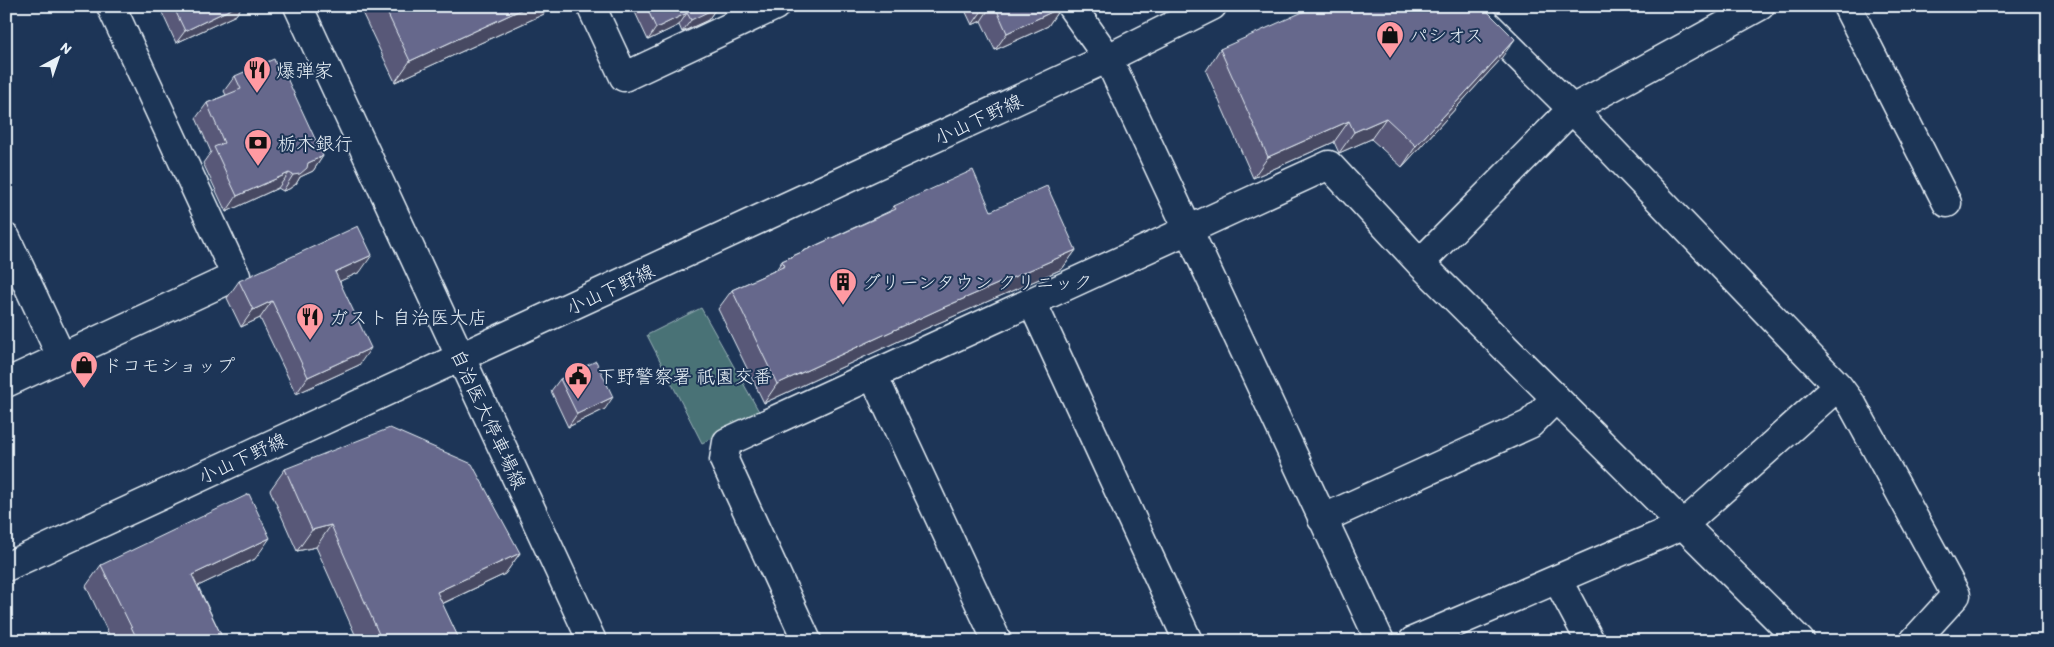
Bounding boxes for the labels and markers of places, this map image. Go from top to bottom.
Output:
shop icon: パシオス [1375,20,1405,59]
place label: パシオス [1409,24,1484,47]
restaurant icon: 爆弾家 [242,55,272,94]
place label: 爆弾家 [276,59,333,82]
bank icon: 栃木銀行 [243,128,273,167]
place label: 栃木銀行 [277,132,353,155]
building icon: グリーンタウン クリニック [828,267,858,306]
place label: グリーンタウン クリニック [862,271,1092,294]
restaurant icon: ガスト 自治医大店 [295,302,325,341]
place label: ガスト 自治医大店 [329,306,487,329]
shop icon: ドコモショップ [69,350,99,389]
place label: ドコモショップ [103,354,235,377]
public building icon: 下野警察署 祇園交番 [563,361,593,400]
place label: 下野警察署 祇園交番 [597,365,772,388]

